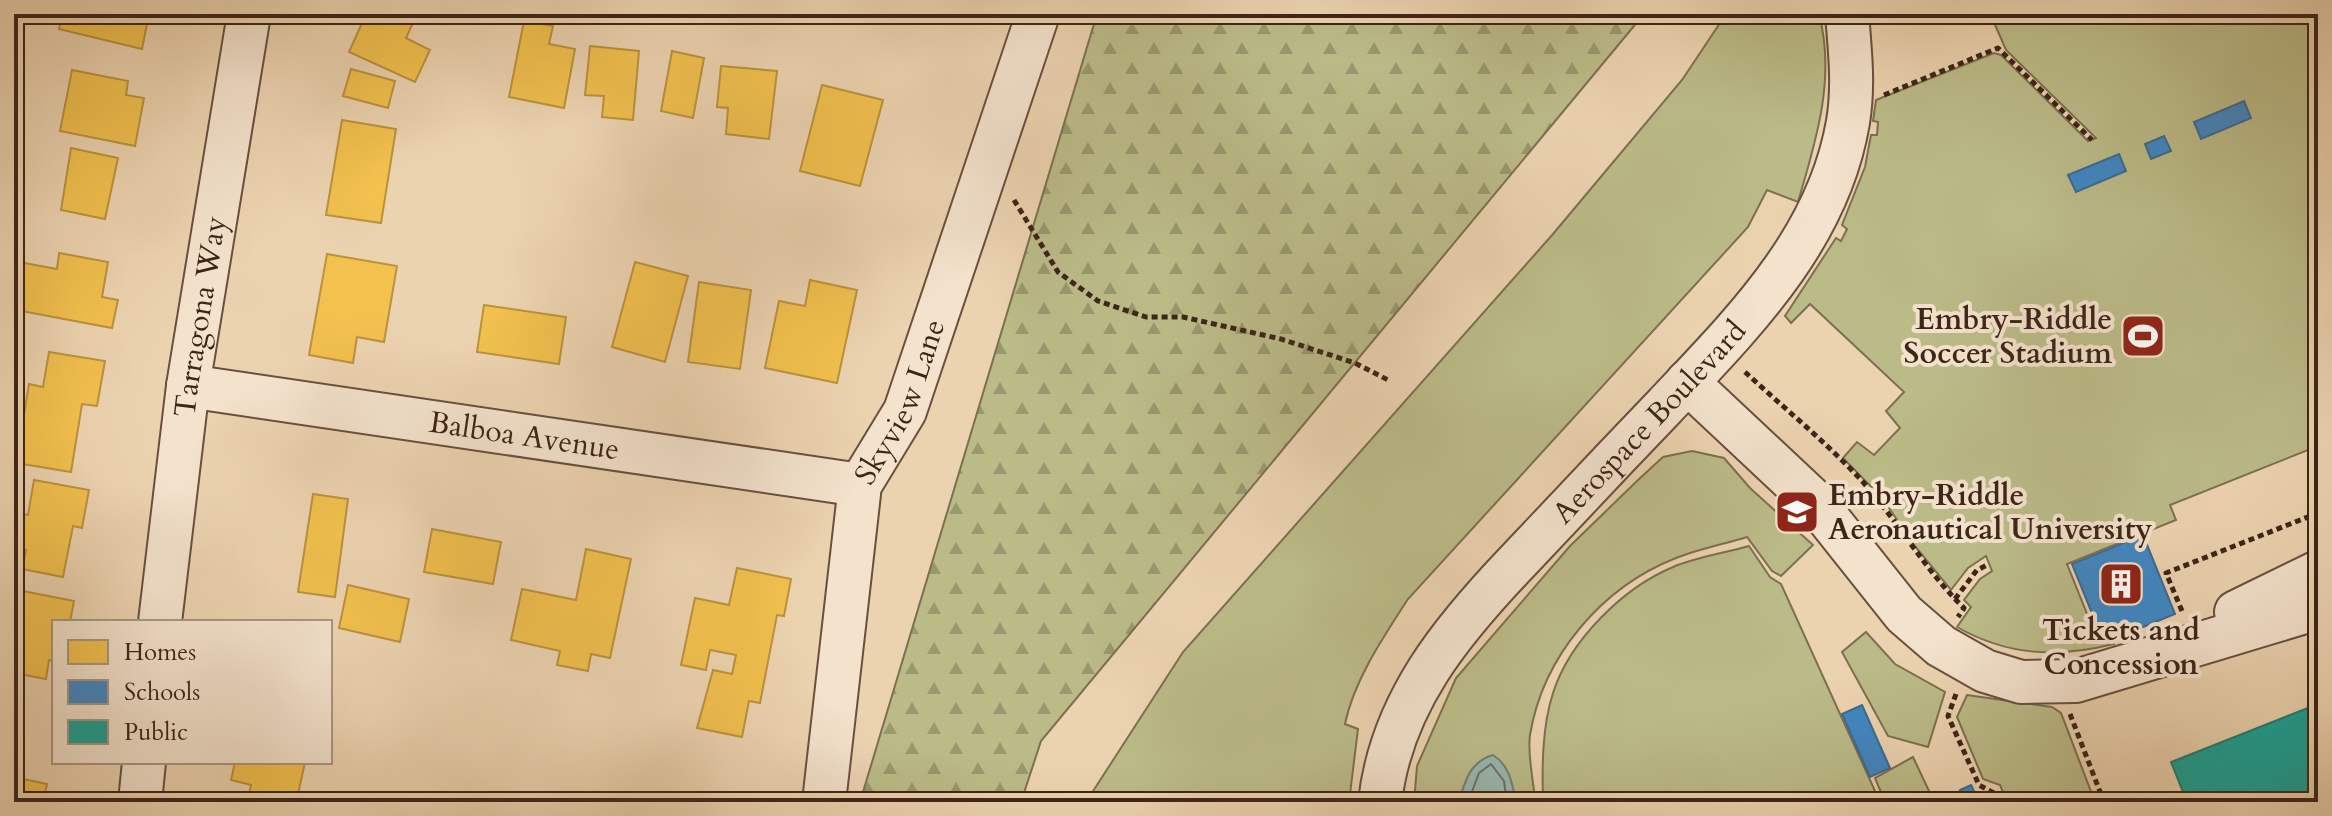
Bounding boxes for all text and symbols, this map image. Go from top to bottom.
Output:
street label: Tarragona Way [164,213,236,419]
place label: Embry-Riddle Soccer Stadium [1903,299,2112,374]
street label: Aerospace Boulevard [1543,311,1755,533]
sports icon: Embry-Riddle Soccer Stadium [2119,312,2167,360]
street label: Skyview Lane [845,314,955,492]
street label: Balboa Avenue [427,401,622,470]
place label: Embry-Riddle Aeronautical University [1828,475,2152,550]
school or university icon: Embry-Riddle Aeronautical University [1773,488,1821,536]
building icon: Tickets and Concession [2097,560,2145,608]
place label: Tickets and Concession [2042,610,2200,685]
legend [52,620,332,764]
text: Homes [124,636,196,669]
text: Schools [124,676,200,709]
text: Public [124,716,188,749]

